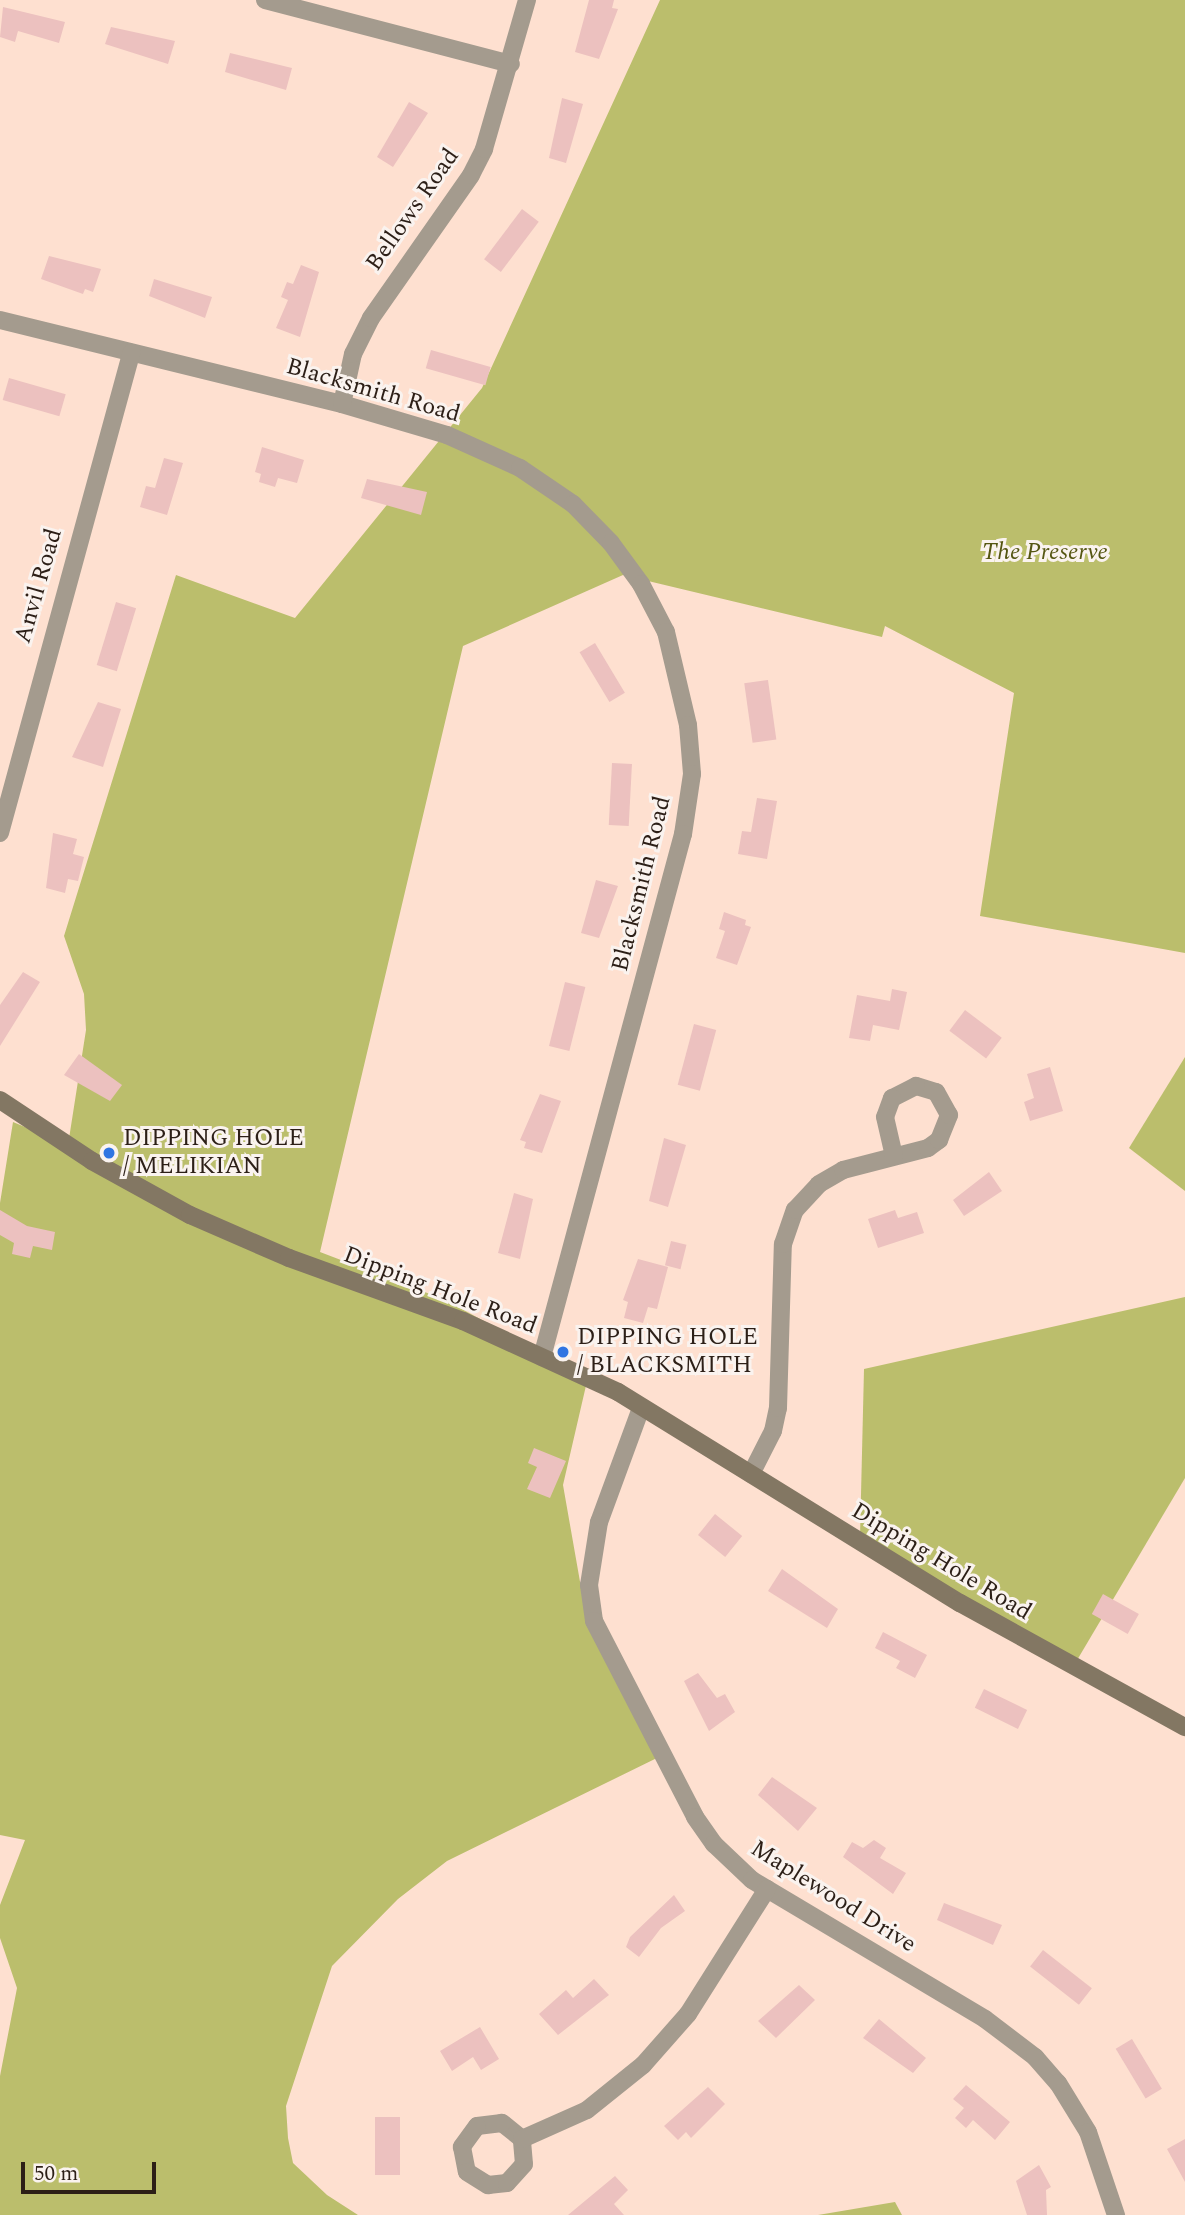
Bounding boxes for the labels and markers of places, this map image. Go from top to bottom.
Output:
place label: DIPPING HOLE / MELIKIAN [123,1125,304,1181]
marker: DIPPING HOLE / MELIKIAN [101,1145,117,1161]
place label: DIPPING HOLE / BLACKSMITH [577,1324,758,1380]
marker: DIPPING HOLE / BLACKSMITH [555,1344,571,1360]

